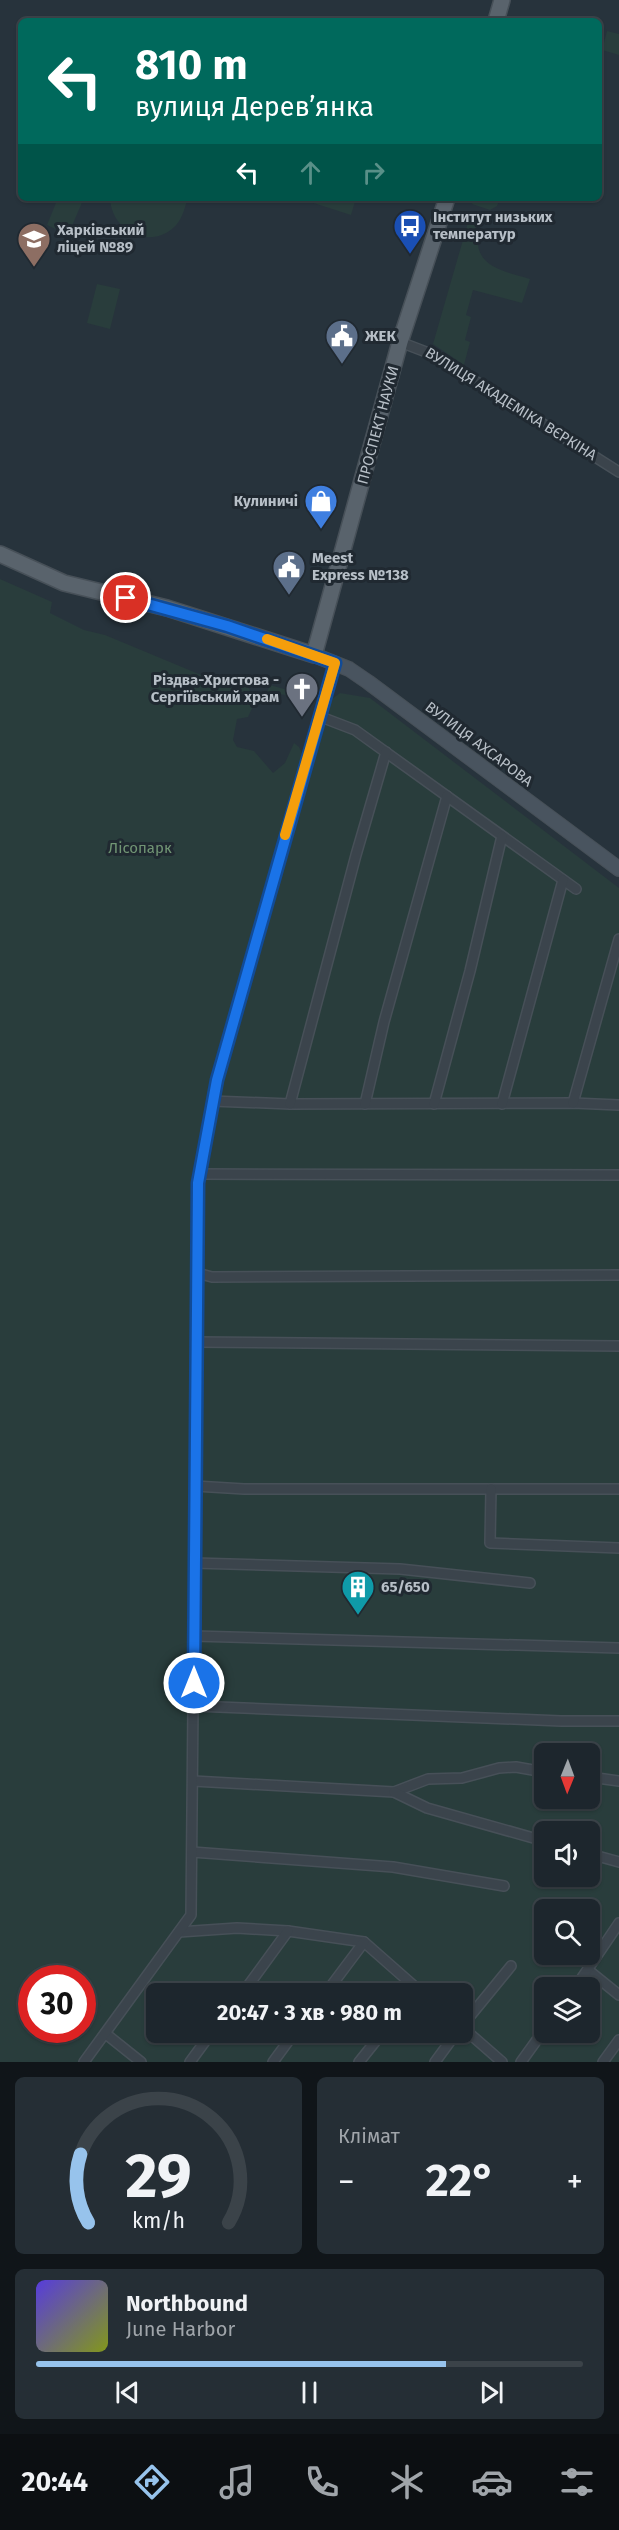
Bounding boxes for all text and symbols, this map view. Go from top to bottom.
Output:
text: 810 m [135,40,248,90]
icon: left [36,42,114,120]
text: вулиця Дерев’янка [135,91,374,123]
icon: left [231,156,264,189]
icon: ahead [294,156,327,189]
icon: right [357,156,390,189]
bus stop icon: Інститут низьких температур [392,208,428,255]
place label: Інститут низьких температур [433,208,553,243]
school or university icon: Харківський ліцей №89 [16,221,52,268]
place label: Харківський ліцей №89 [56,221,144,256]
public building icon: ЖЕК [324,318,360,365]
place label: ЖЕК [364,327,396,345]
street label: ВУЛИЦЯ АКАДЕМІКА ВЄРКІНА [422,344,600,464]
street label: ПРОСПЕКТ НАУКИ [354,364,402,486]
shop icon: Кулиничі [303,483,339,530]
place label: Кулиничі [234,492,298,510]
public building icon: Meest Express №138 [271,549,307,596]
place label: Meest Express №138 [312,549,409,584]
pin [100,572,151,623]
icon: arrive [109,581,142,614]
place label: Різдва-Христова - Сергіївський храм [151,671,279,706]
church icon: Різдва-Христова - Сергіївський храм [284,671,320,718]
street label: ВУЛИЦЯ АХСАРОВА [422,698,537,791]
park label: Лісопарк [108,839,172,857]
building icon: 65/650 [340,1569,376,1616]
place label: 65/650 [381,1578,430,1596]
position arrow [162,1651,226,1715]
north arrow [534,1743,600,1809]
map controls [534,1743,600,2043]
button: sound [534,1821,600,1887]
button: search [534,1899,600,1965]
speed limit sign: 30 [18,1965,96,2043]
button: layers [534,1977,600,2043]
text: 20:47 · 3 хв · 980 m [217,1999,402,2026]
text: Клімат [338,2124,400,2148]
text: 29 [125,2139,192,2214]
text: 22° [426,2154,496,2208]
text: − [338,2162,355,2202]
text: + [567,2162,583,2202]
text: km/h [132,2208,185,2234]
text: Northbound [126,2290,248,2317]
text: June Harbor [126,2317,235,2341]
icon: previous [111,2376,144,2409]
icon: pause [293,2376,326,2409]
icon: next [475,2376,508,2409]
icon: directions [131,2461,173,2503]
icon: music [216,2461,258,2503]
icon: phone [301,2461,343,2503]
icon: climate [386,2461,428,2503]
icon: car [471,2461,513,2503]
icon: filters [556,2461,598,2503]
text: 20:44 [21,2466,88,2498]

